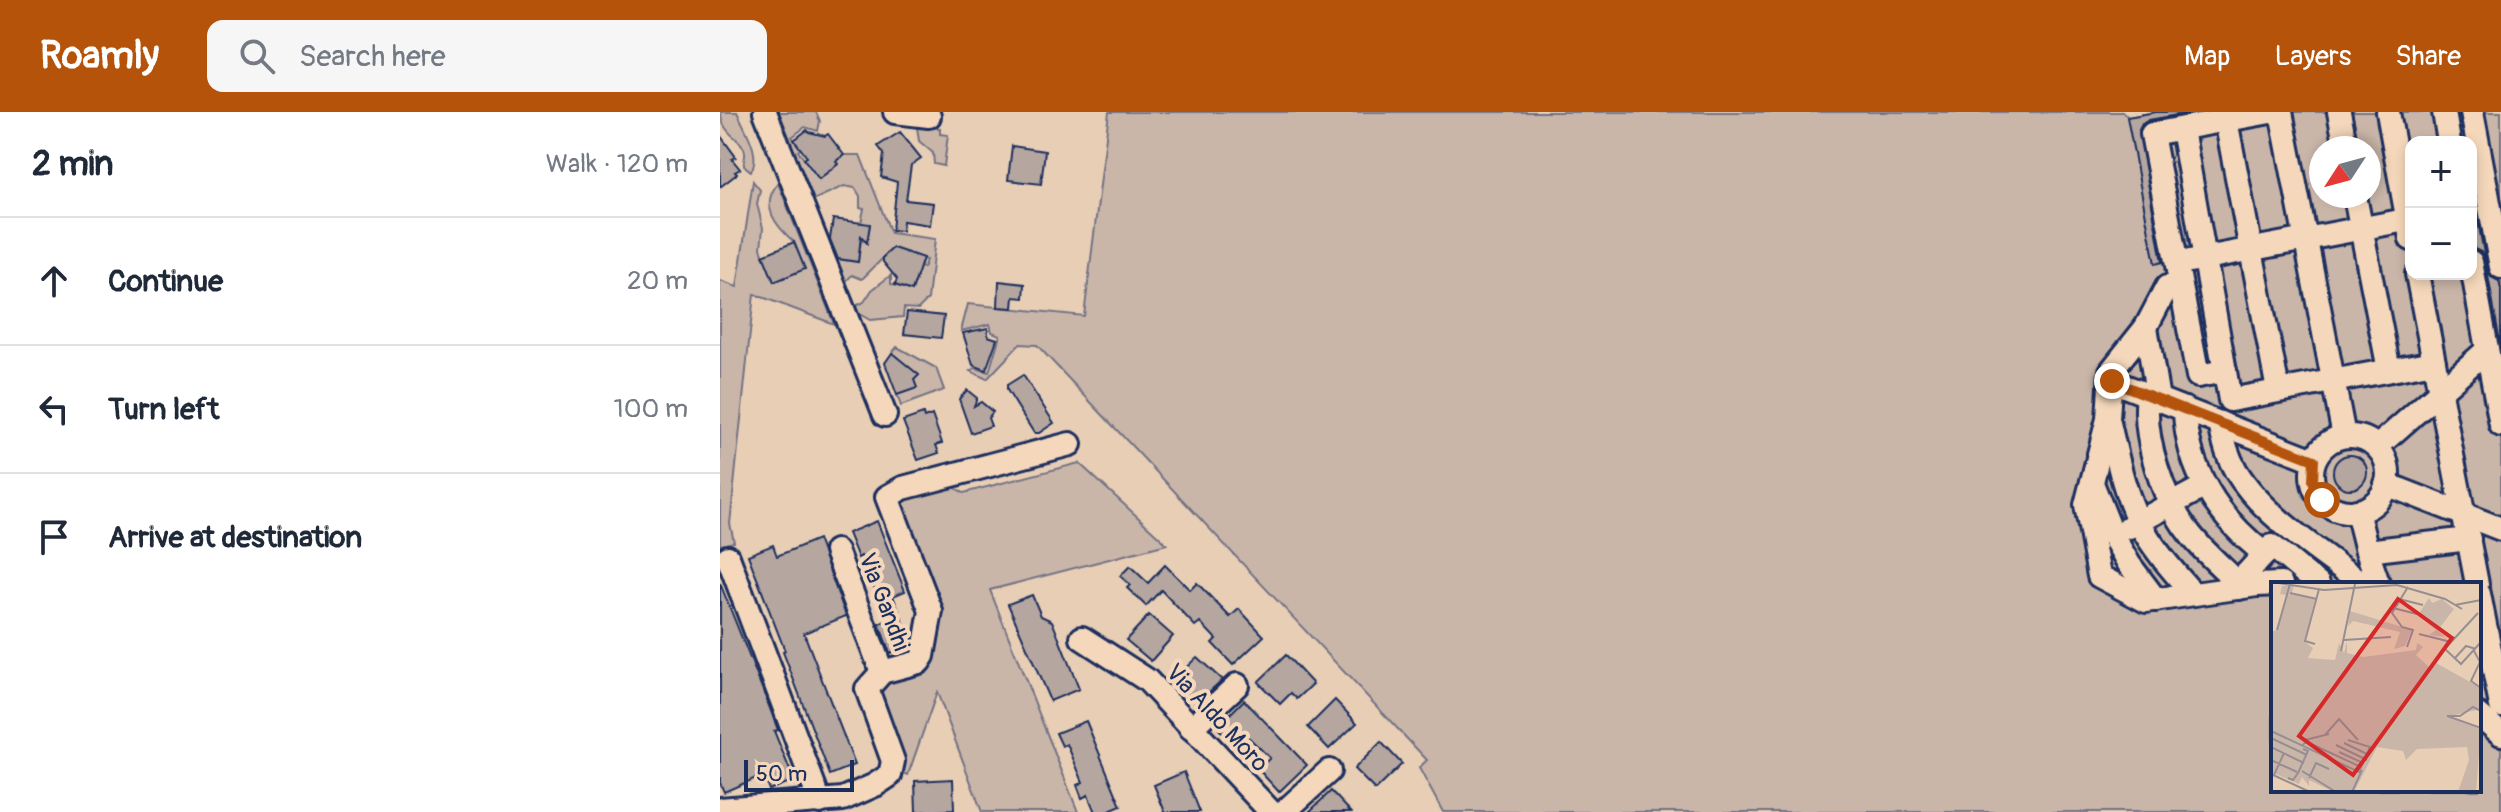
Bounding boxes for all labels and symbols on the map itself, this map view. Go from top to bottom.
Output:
north arrow [2309,136,2381,208]
route end [2094,363,2130,399]
route start [2304,482,2340,518]
street label: Via Gandhi [852,549,916,655]
inset map [2271,582,2481,792]
street label: Via Aldo Moro [1160,658,1274,778]
scale bar [744,756,854,792]

